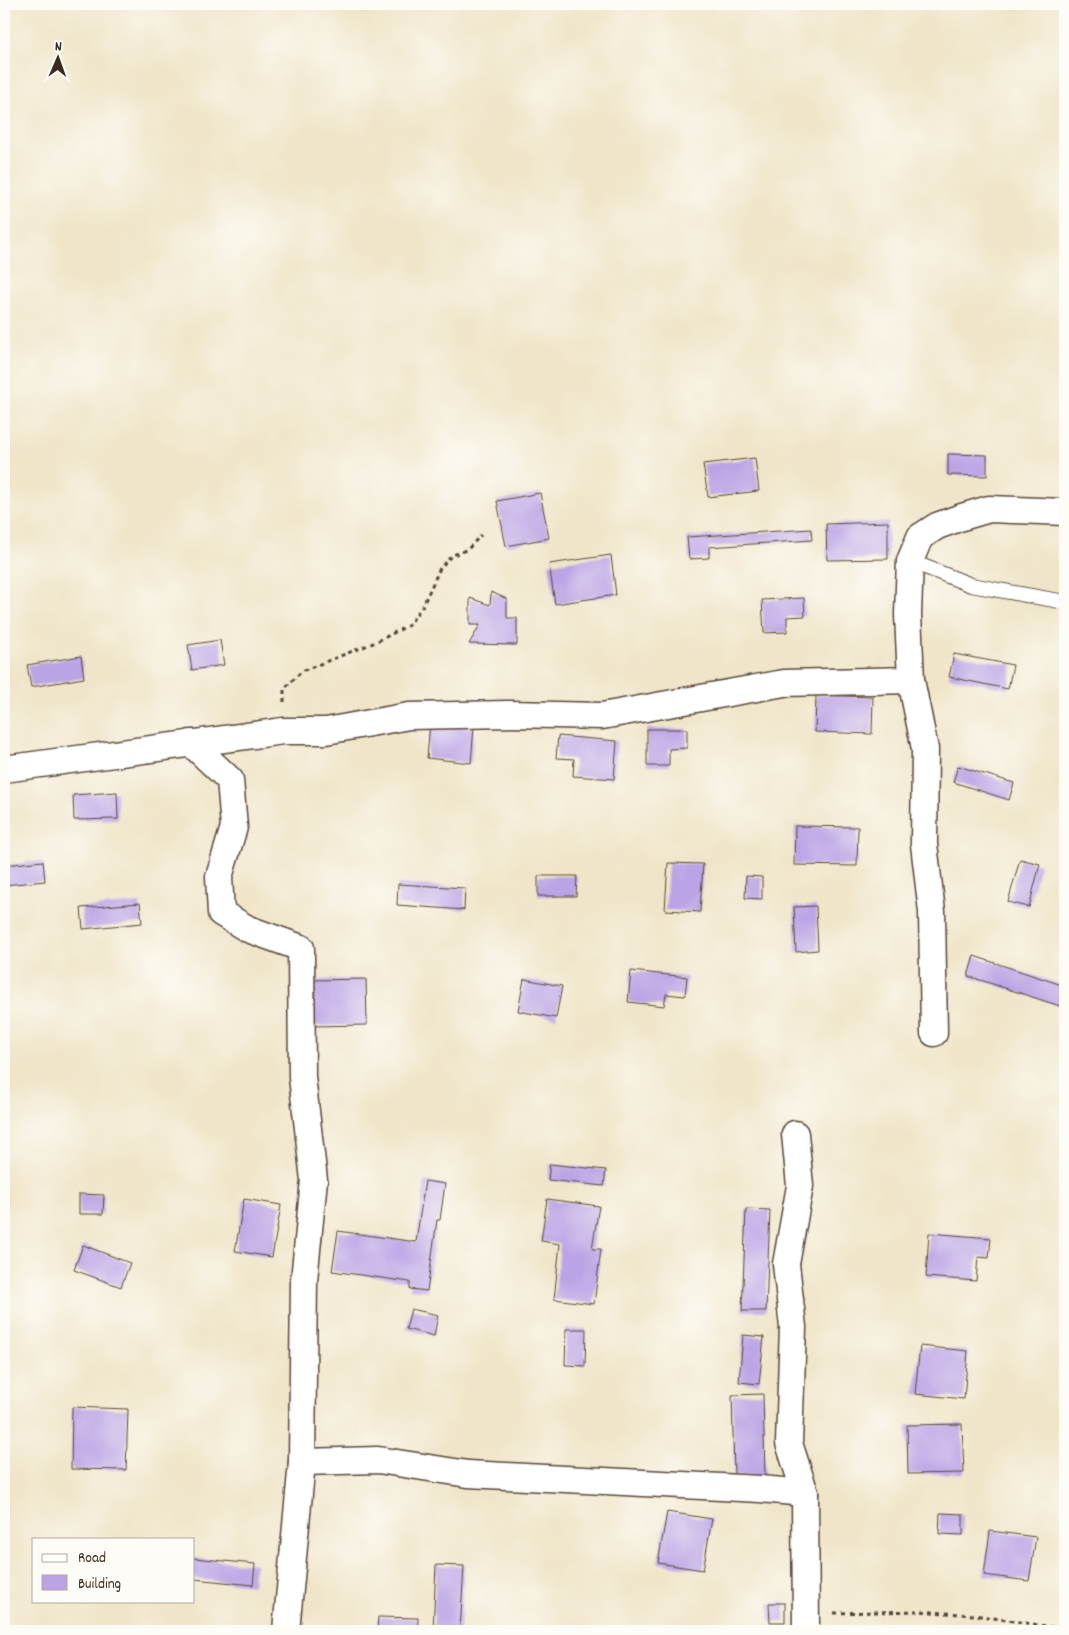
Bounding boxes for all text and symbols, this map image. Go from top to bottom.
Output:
north arrow [32,32,82,82]
text: N [55,37,62,57]
legend [32,1538,195,1602]
text: Road [78,1548,106,1570]
text: Building [78,1574,121,1596]

